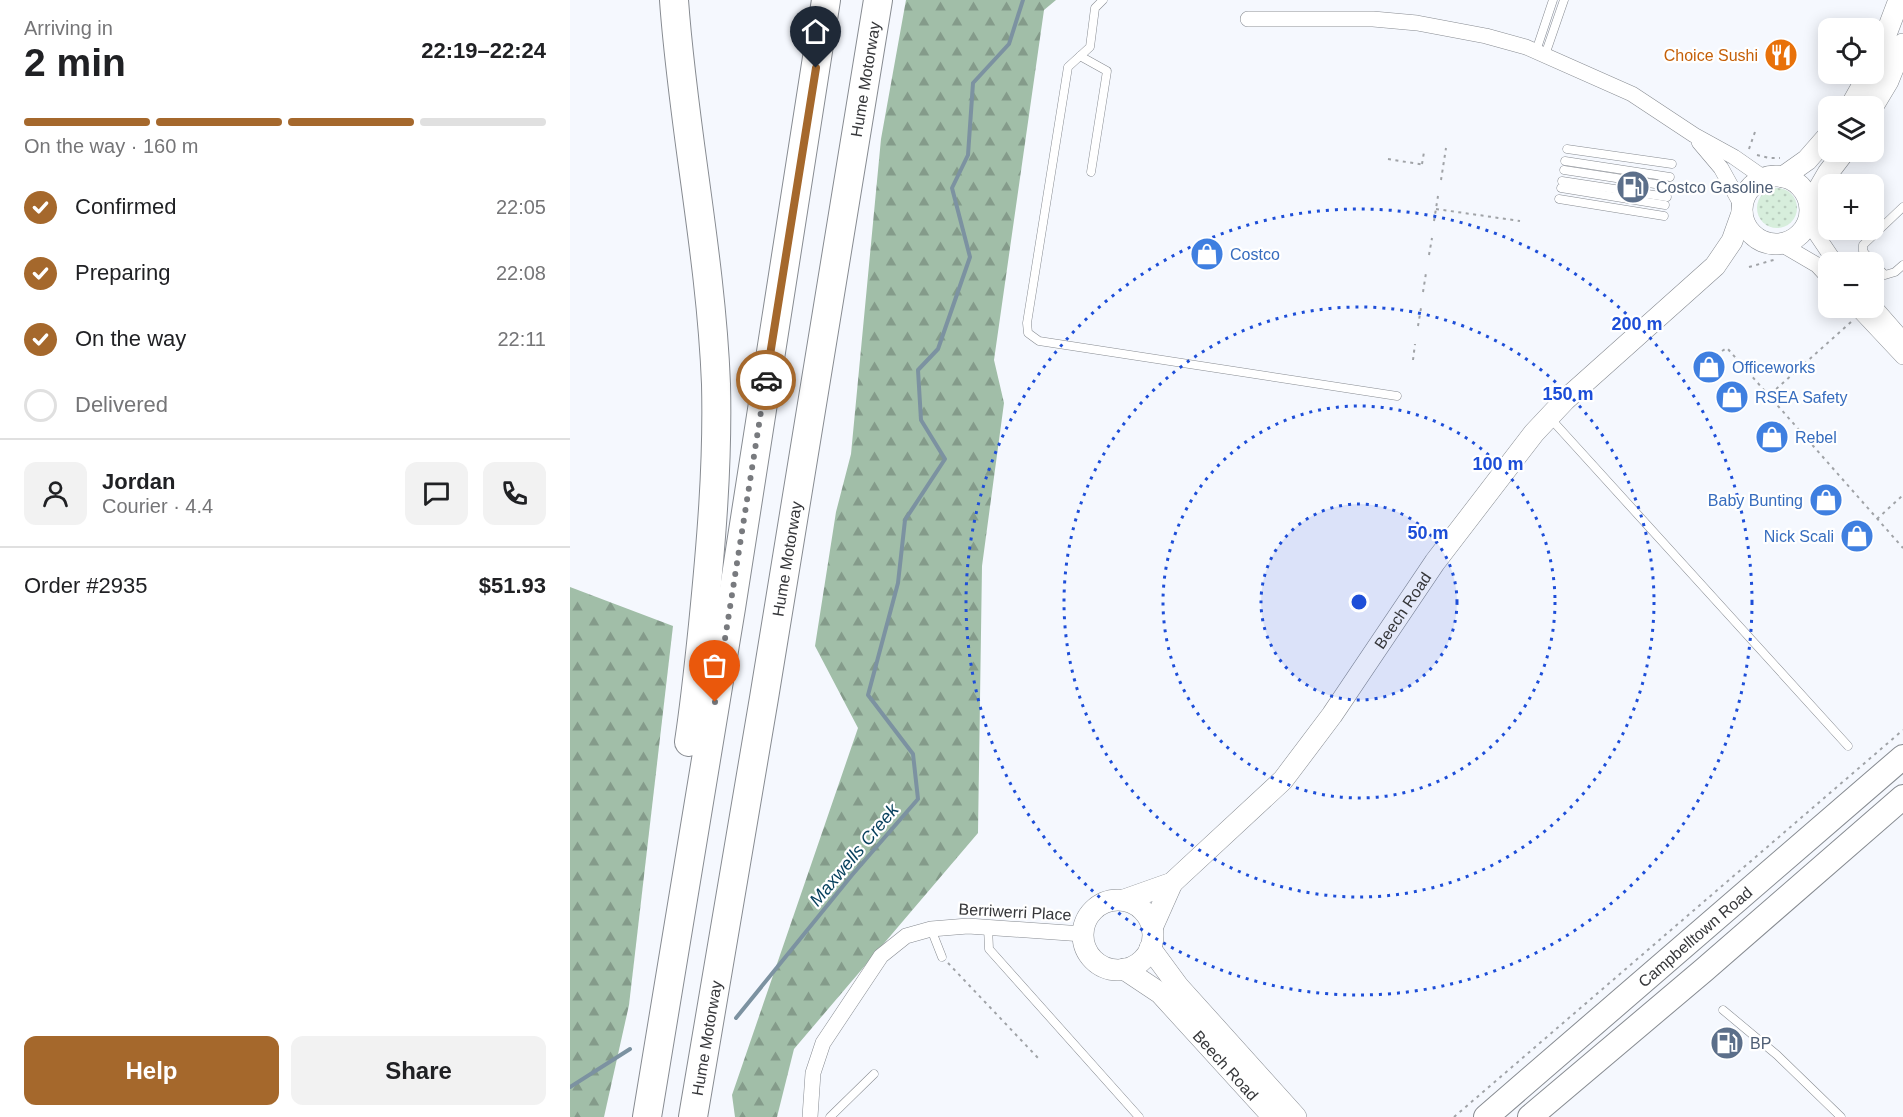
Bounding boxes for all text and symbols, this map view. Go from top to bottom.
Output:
pin [790,6,841,68]
icon: home [799,15,832,48]
text: Arriving in [24,17,113,39]
map controls [1818,18,1884,318]
button: locate [1818,18,1884,84]
street label: Hume Motorway [847,20,883,138]
restaurant icon: Choice Sushi [1763,37,1799,73]
text: 22:19–22:24 [421,38,546,63]
text: 2 min [24,41,126,84]
place label: Choice Sushi [1664,47,1758,64]
button: layers [1818,96,1884,162]
text: On the way · 160 m [24,135,199,157]
fuel station icon: Costco Gasoline [1615,169,1651,205]
button: + [1818,174,1884,240]
place label: Costco Gasoline [1656,179,1773,196]
icon: check [24,191,57,224]
text: Confirmed [75,194,176,219]
text: 22:05 [496,196,546,218]
shop icon: Costco [1189,236,1225,272]
place label: Costco [1230,246,1280,263]
button: − [1818,252,1884,318]
icon: check [24,257,57,290]
text: Preparing [75,260,170,285]
text: 22:08 [496,262,546,284]
text: 200 m [1611,314,1663,334]
icon: check [24,323,57,356]
text: On the way [75,326,186,351]
text: 22:11 [497,328,546,350]
shop icon: Officeworks [1691,349,1727,385]
courier [736,350,796,410]
place label: Officeworks [1732,359,1815,376]
icon: car [750,364,783,397]
shop icon: RSEA Safety [1714,379,1750,415]
text: 150 m [1542,384,1594,404]
place label: RSEA Safety [1755,389,1848,406]
text: Delivered [75,392,168,417]
shop icon: Rebel [1754,419,1790,455]
place label: Rebel [1795,429,1837,446]
text: 100 m [1472,454,1524,474]
button: person [24,462,87,525]
button: chat [405,462,468,525]
button: phone [483,462,546,525]
text: Jordan [102,469,175,494]
shop icon: Baby Bunting [1808,482,1844,518]
place label: Baby Bunting [1708,492,1803,509]
text: Courier · 4.4 [102,495,213,517]
street label: Hume Motorway [769,500,805,618]
shop icon: Nick Scali [1839,518,1875,554]
text: 50 m [1407,523,1449,543]
place label: Nick Scali [1764,528,1834,545]
street label: Beech Road [1371,569,1434,652]
text: Order #2935 [24,573,148,598]
text: $51.93 [479,573,546,598]
centre of rings [1349,592,1369,612]
pin [689,640,740,702]
icon: bag [698,649,731,682]
water label: Maxwells Creek [806,799,903,910]
street label: Campbelltown Road [1635,883,1755,990]
street label: Berriwerri Place [958,901,1072,923]
street label: Hume Motorway [688,979,724,1097]
fuel station icon: BP [1709,1025,1745,1061]
street label: Beech Road [1190,1027,1262,1104]
place label: BP [1750,1035,1771,1052]
button: Help [24,1036,279,1105]
button: Share [291,1036,546,1105]

